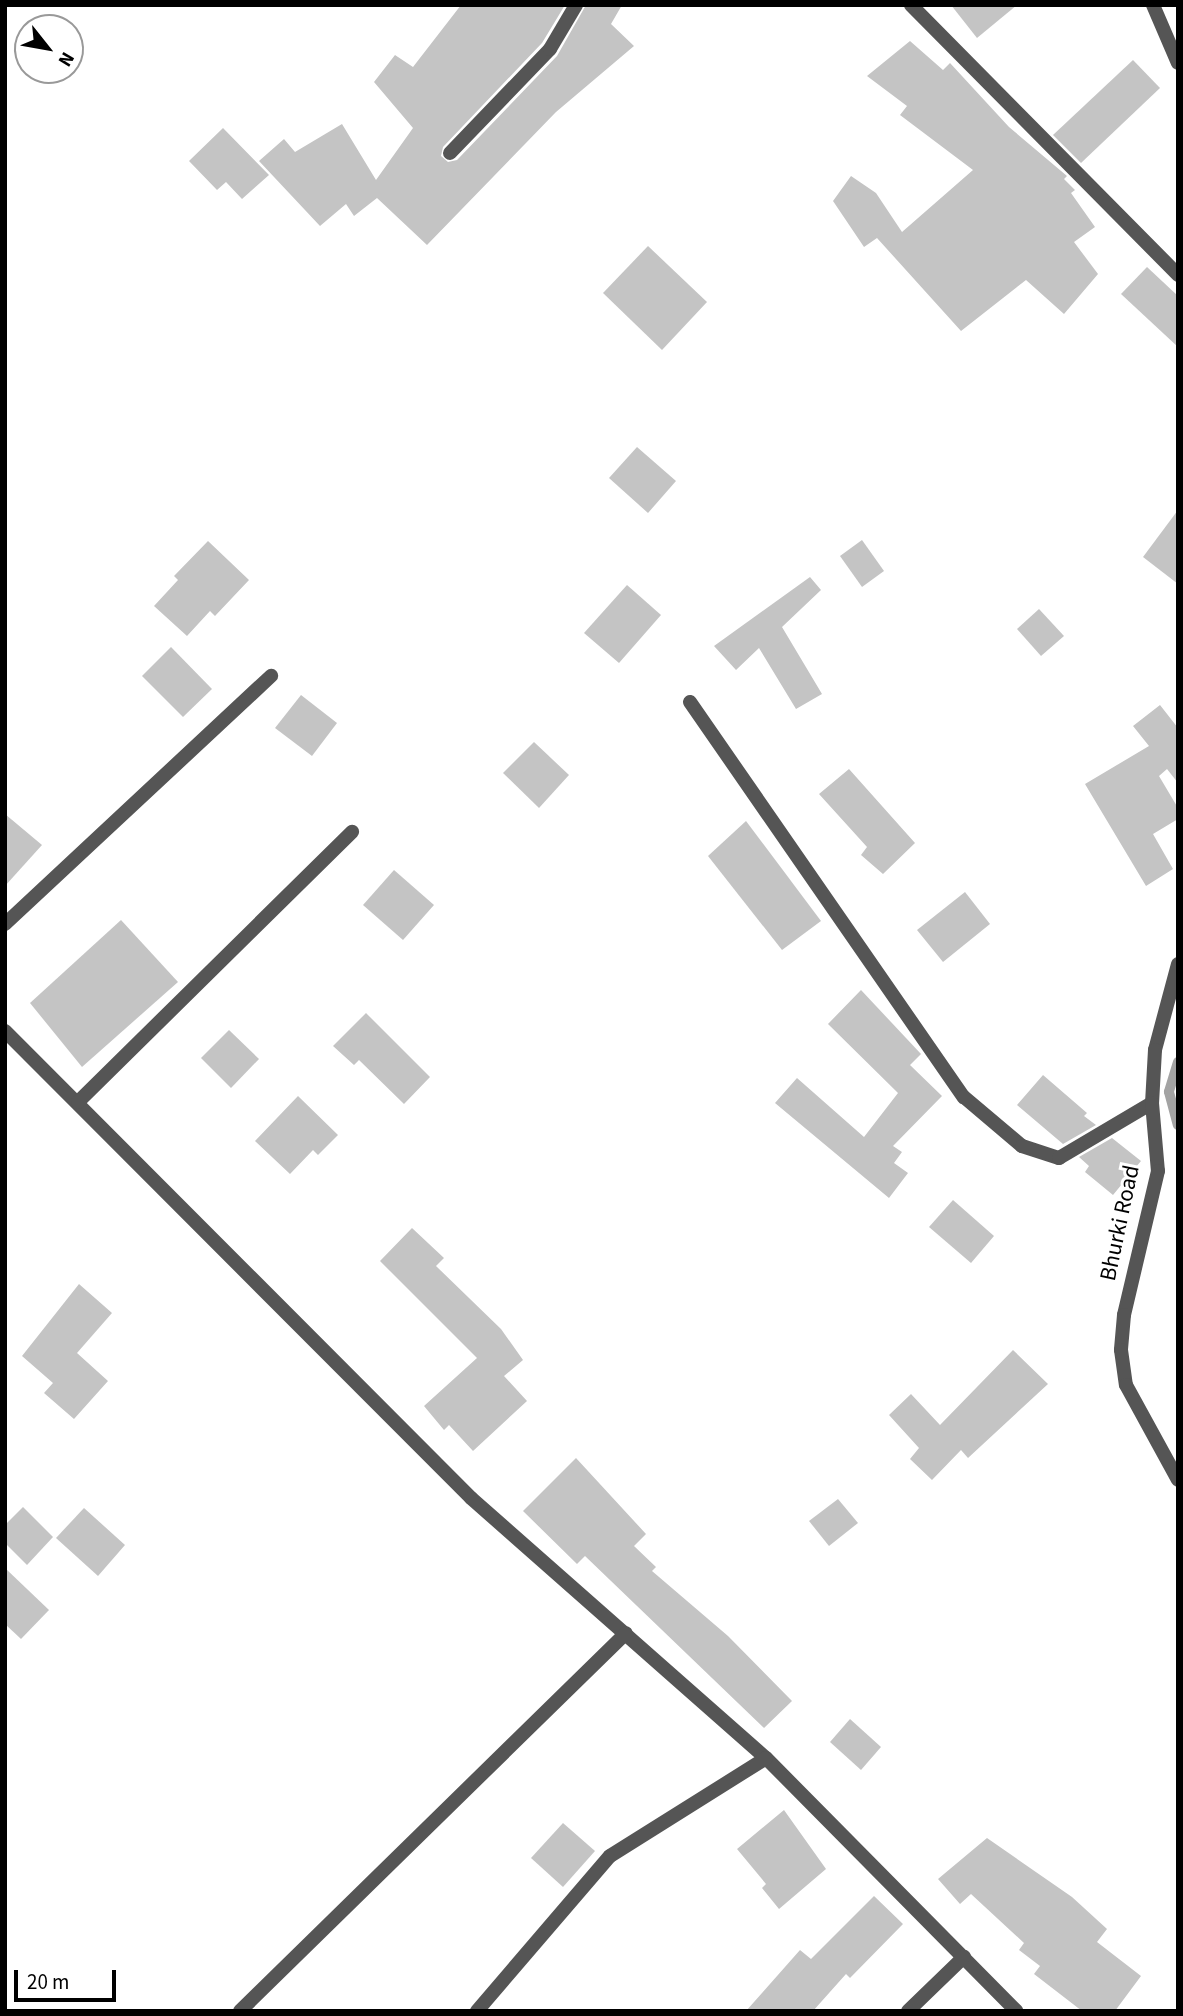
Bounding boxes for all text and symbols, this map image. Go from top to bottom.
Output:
north arrow [14,14,84,84]
text: N [51,47,81,71]
street label: Bhurki Road [1094,1163,1146,1283]
scale bar [18,1956,119,2000]
text: 20 m [27,1967,69,1997]

